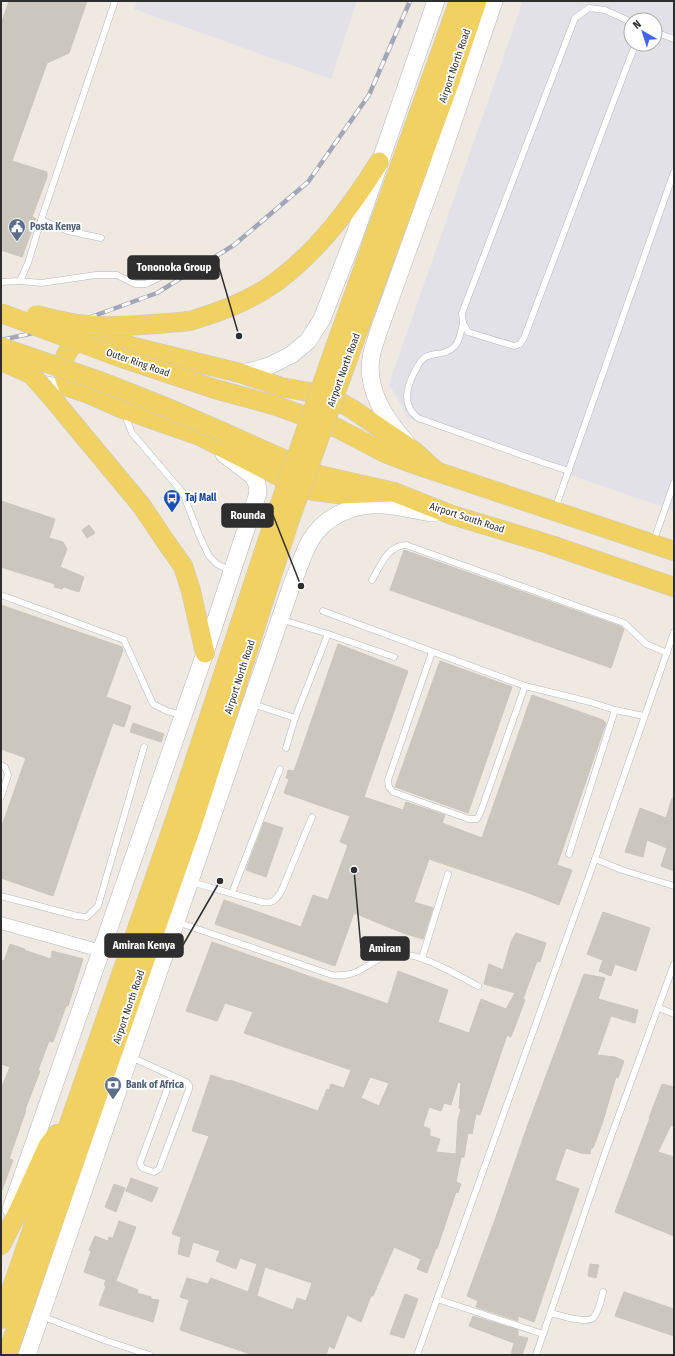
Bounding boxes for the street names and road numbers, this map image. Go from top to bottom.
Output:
street label: Airport North Road [437,27,473,105]
street label: Airport North Road [325,332,363,408]
street label: Outer Ring Road [105,347,171,379]
street label: Airport South Road [428,500,506,536]
street label: Airport North Road [222,638,258,716]
street label: Airport North Road [111,968,147,1046]

